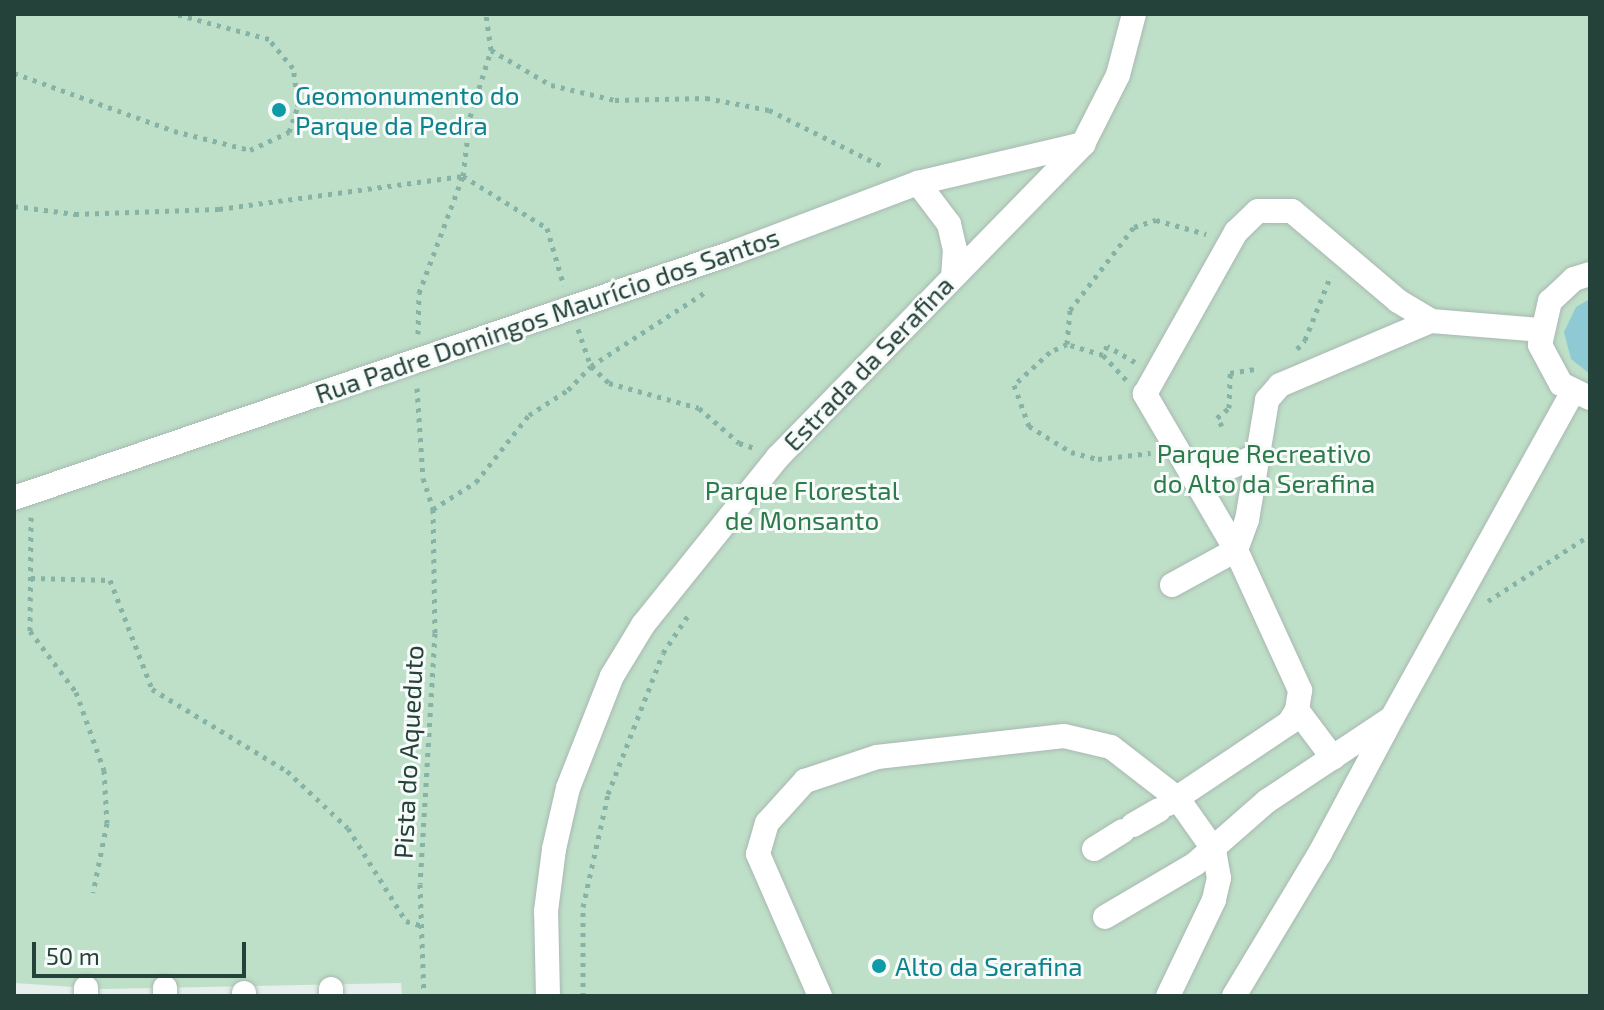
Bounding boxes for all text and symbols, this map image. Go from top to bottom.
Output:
place label: Geomonumento do Parque da Pedra [295,79,520,140]
marker: Geomonumento do Parque da Pedra [270,101,288,119]
street label: Rua Padre Domingos Maurício dos Santos [311,221,783,409]
street label: Estrada da Serafina [777,269,959,457]
park label: Parque Recreativo do Alto da Serafina [1152,437,1376,498]
park label: Parque Florestal de Monsanto [705,474,899,536]
street label: Pista do Aqueduto [387,644,429,860]
scale bar [36,926,250,976]
text: 50 m [46,941,100,970]
place label: Alto da Serafina [895,950,1083,982]
marker: Alto da Serafina [870,957,888,975]

